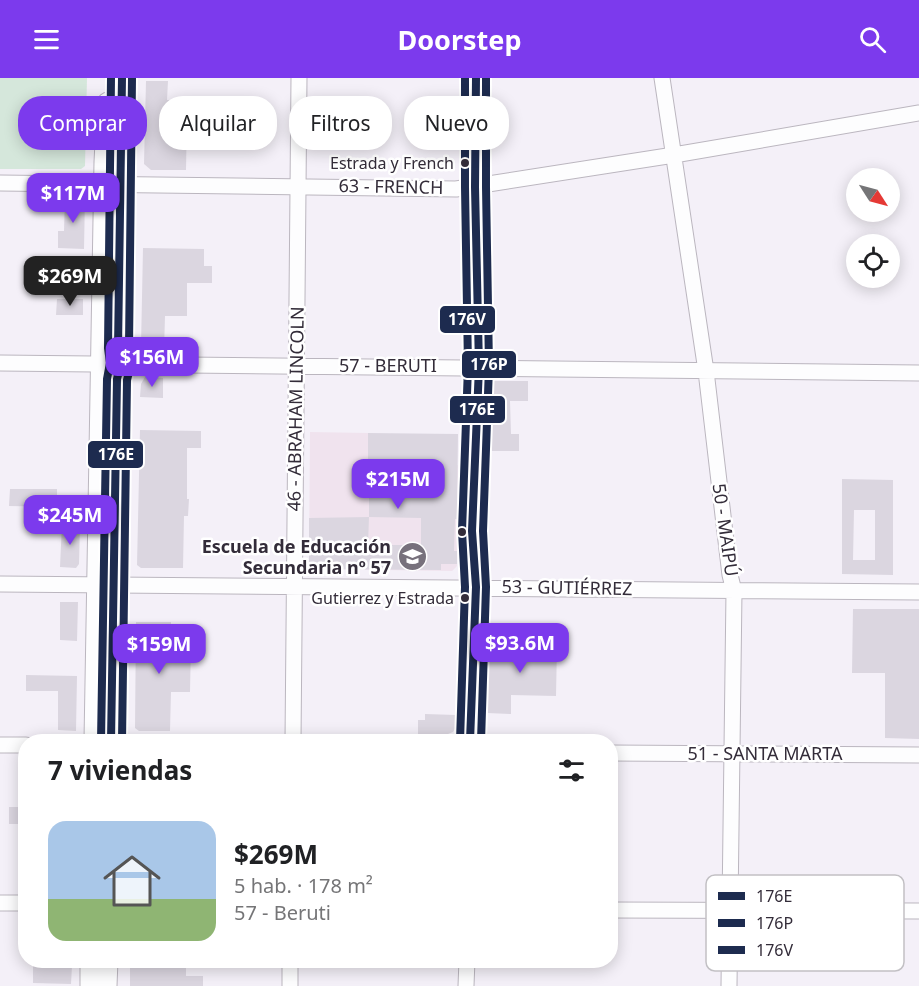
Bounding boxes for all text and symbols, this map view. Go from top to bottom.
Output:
text: Doorstep [397,21,522,58]
icon: menu [30,23,63,56]
icon: search [856,23,889,56]
chip: Comprar [18,96,147,150]
chip: Alquilar [159,96,277,150]
chip: Filtros [289,96,392,150]
chip: Nuevo [404,96,509,150]
place label: Estrada y French [330,152,454,174]
marker: Estrada y French [459,157,471,169]
north arrow [846,168,900,222]
map controls [846,168,900,288]
pin: $117M [31,173,115,224]
street label: 63 - FRENCH [338,173,444,199]
text: $117M [41,179,105,206]
button: locate [846,234,900,288]
pin: $269M [28,256,112,307]
text: $269M [38,262,102,289]
line badge: 176V [439,305,496,334]
street label: 46 - ABRAHAM LINCOLN [281,306,309,512]
text: 176V [448,308,487,330]
pin: $156M [110,337,194,388]
text: $156M [120,343,184,370]
line badge: 176P [461,350,517,379]
street label: 57 - BERUTI [339,353,437,377]
text: 176P [470,353,508,375]
line badge: 176E [449,395,506,424]
text: 176E [459,398,495,420]
line badge: 176E [87,440,144,469]
text: 176E [98,443,134,465]
pin: $215M [356,459,440,510]
text: $215M [366,465,430,492]
street label: 50 - MAIPÚ [708,482,744,578]
pin: $245M [28,495,112,546]
text: $245M [38,501,102,528]
unlabelled marker [456,526,468,538]
place label: Escuela de Educación Secundaria nº 57 [202,534,391,579]
school or university icon: Escuela de Educación Secundaria nº 57 [396,541,428,573]
street label: 53 - GUTIÉRREZ [501,574,633,600]
place label: Gutierrez y Estrada [311,587,454,609]
marker: Gutierrez y Estrada [459,592,471,604]
pin: $93.6M [471,623,569,674]
pin: $159M [117,624,201,675]
text: $93.6M [485,629,555,656]
text: $159M [127,630,191,657]
street label: 51 - SANTA MARTA [687,741,843,765]
text: 7 viviendas [48,752,192,788]
icon: filters [555,754,588,787]
text: $269M [234,836,318,872]
icon: home [96,845,168,917]
text: 5 hab. · 178 m² [234,872,373,899]
legend [706,875,904,971]
text: 176E [756,885,792,907]
text: 57 - Beruti [234,899,331,926]
text: 176P [756,912,793,934]
text: 176V [756,939,793,961]

